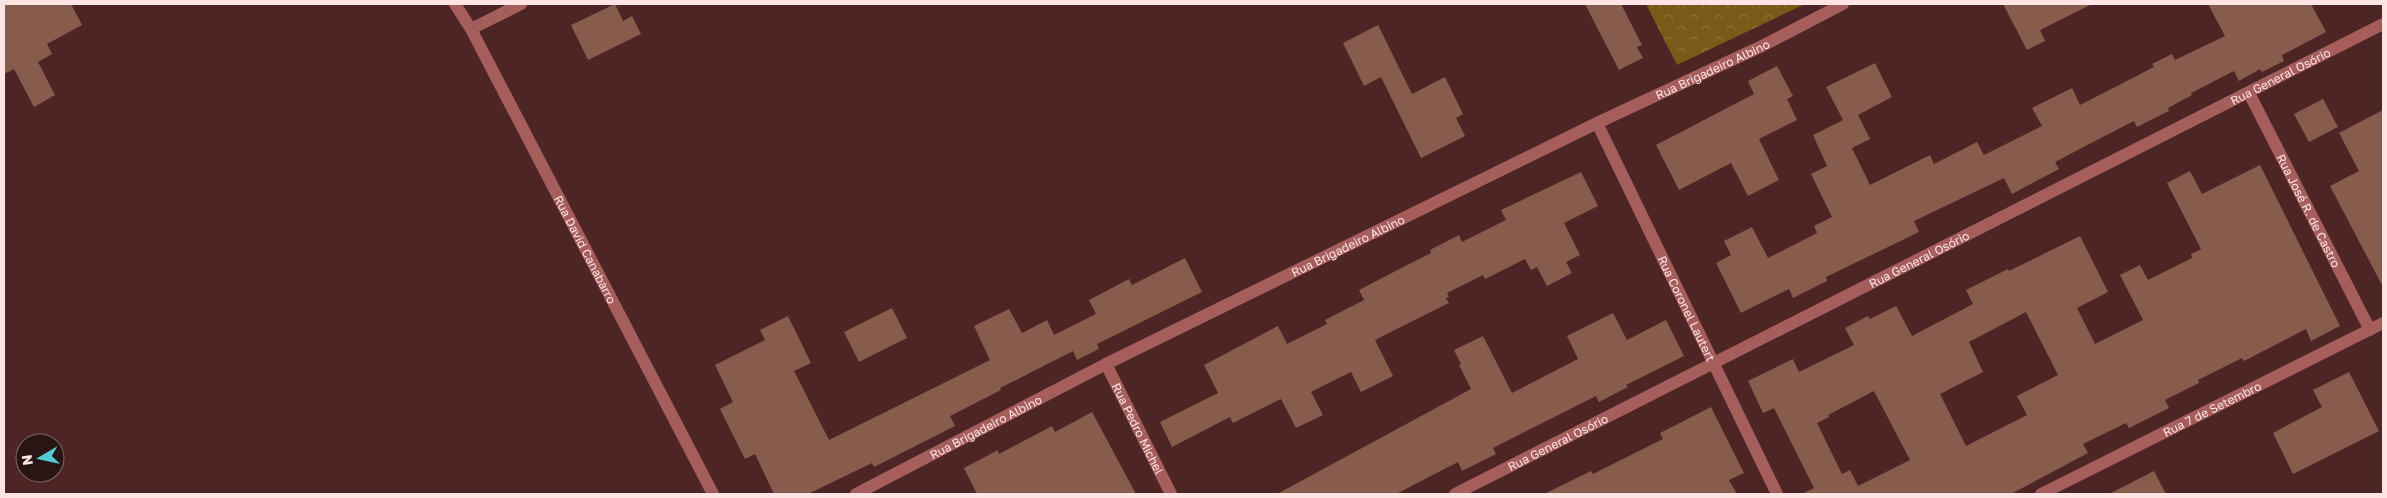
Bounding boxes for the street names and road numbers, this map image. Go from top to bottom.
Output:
street label: Rua Brigadeiro Albino [1653,36,1772,102]
street label: Rua General Osório [2227,44,2333,108]
street label: Rua José R. de Castro [2274,151,2344,270]
street label: Rua David Canabarro [551,193,620,306]
street label: Rua Brigadeiro Albino [1289,211,1407,279]
street label: Rua General Osório [1866,227,1972,291]
street label: Rua Coronel Lautert [1655,253,1719,364]
street label: Rua 7 de Setembro [2160,378,2263,439]
street label: Rua Pedro Michel [1109,380,1167,477]
street label: Rua Brigadeiro Albino [927,391,1044,462]
street label: Rua General Osório [1505,410,1610,474]

